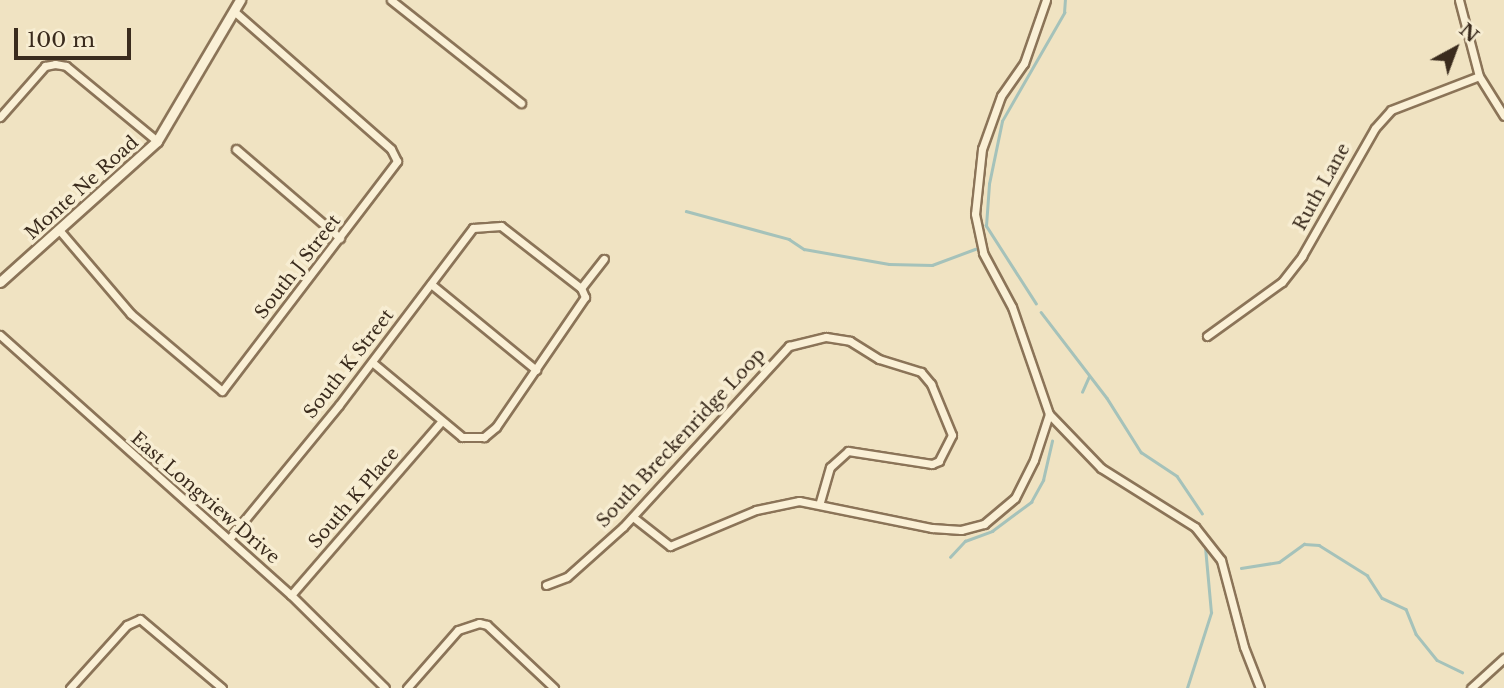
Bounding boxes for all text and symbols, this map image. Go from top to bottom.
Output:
scale bar [18,14,135,58]
north arrow [1420,14,1490,84]
text: N [1455,18,1483,47]
text: 100 m [27,27,95,53]
street label: Monte Ne Road [21,132,143,244]
street label: Ruth Lane [1289,140,1355,234]
street label: South J Street [251,211,345,323]
street label: South K Street [300,305,398,423]
street label: South Breckenridge Loop [592,344,770,532]
street label: East Longview Drive [126,427,284,569]
street label: South K Place [304,443,404,553]

